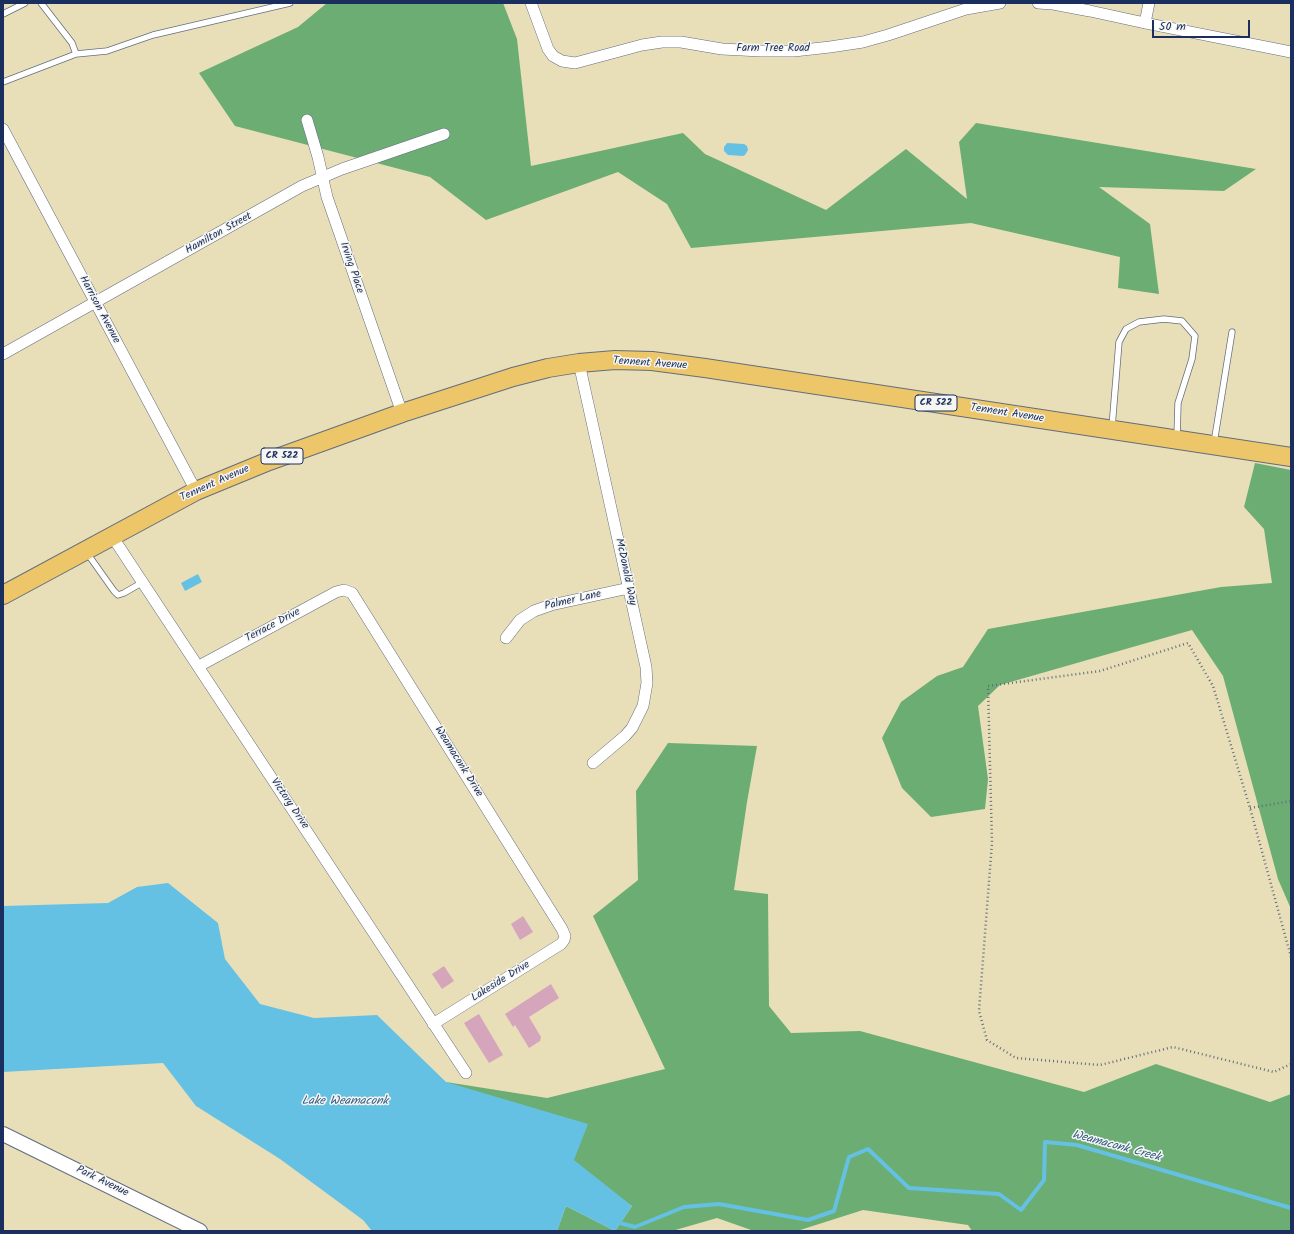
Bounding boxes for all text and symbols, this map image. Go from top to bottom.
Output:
scale bar [1154,12,1252,38]
text: 50 m [1159,17,1186,36]
street label: Farm Tree Road [736,42,810,56]
street label: Hamilton Street [183,210,255,258]
street label: Irving Place [336,241,366,295]
street label: Harrison Avenue [76,274,122,346]
street label: Tennent Avenue [612,355,688,373]
road number: CR 522 [915,395,957,411]
street label: Tennent Avenue [969,402,1045,426]
road number: CR 522 [261,448,303,464]
street label: Tennent Avenue [178,463,252,505]
street label: McDonald Way [611,537,639,607]
street label: Palmer Lane [543,588,603,614]
street label: Terrace Drive [243,606,303,646]
street label: Weamaconk Drive [431,724,485,800]
street label: Victory Drive [267,776,311,832]
street label: Lakeside Drive [469,959,533,1005]
water label: Lake Weamaconk [302,1095,388,1109]
water label: Weamaconk Creek [1070,1128,1162,1166]
street label: Park Avenue [74,1164,130,1200]

